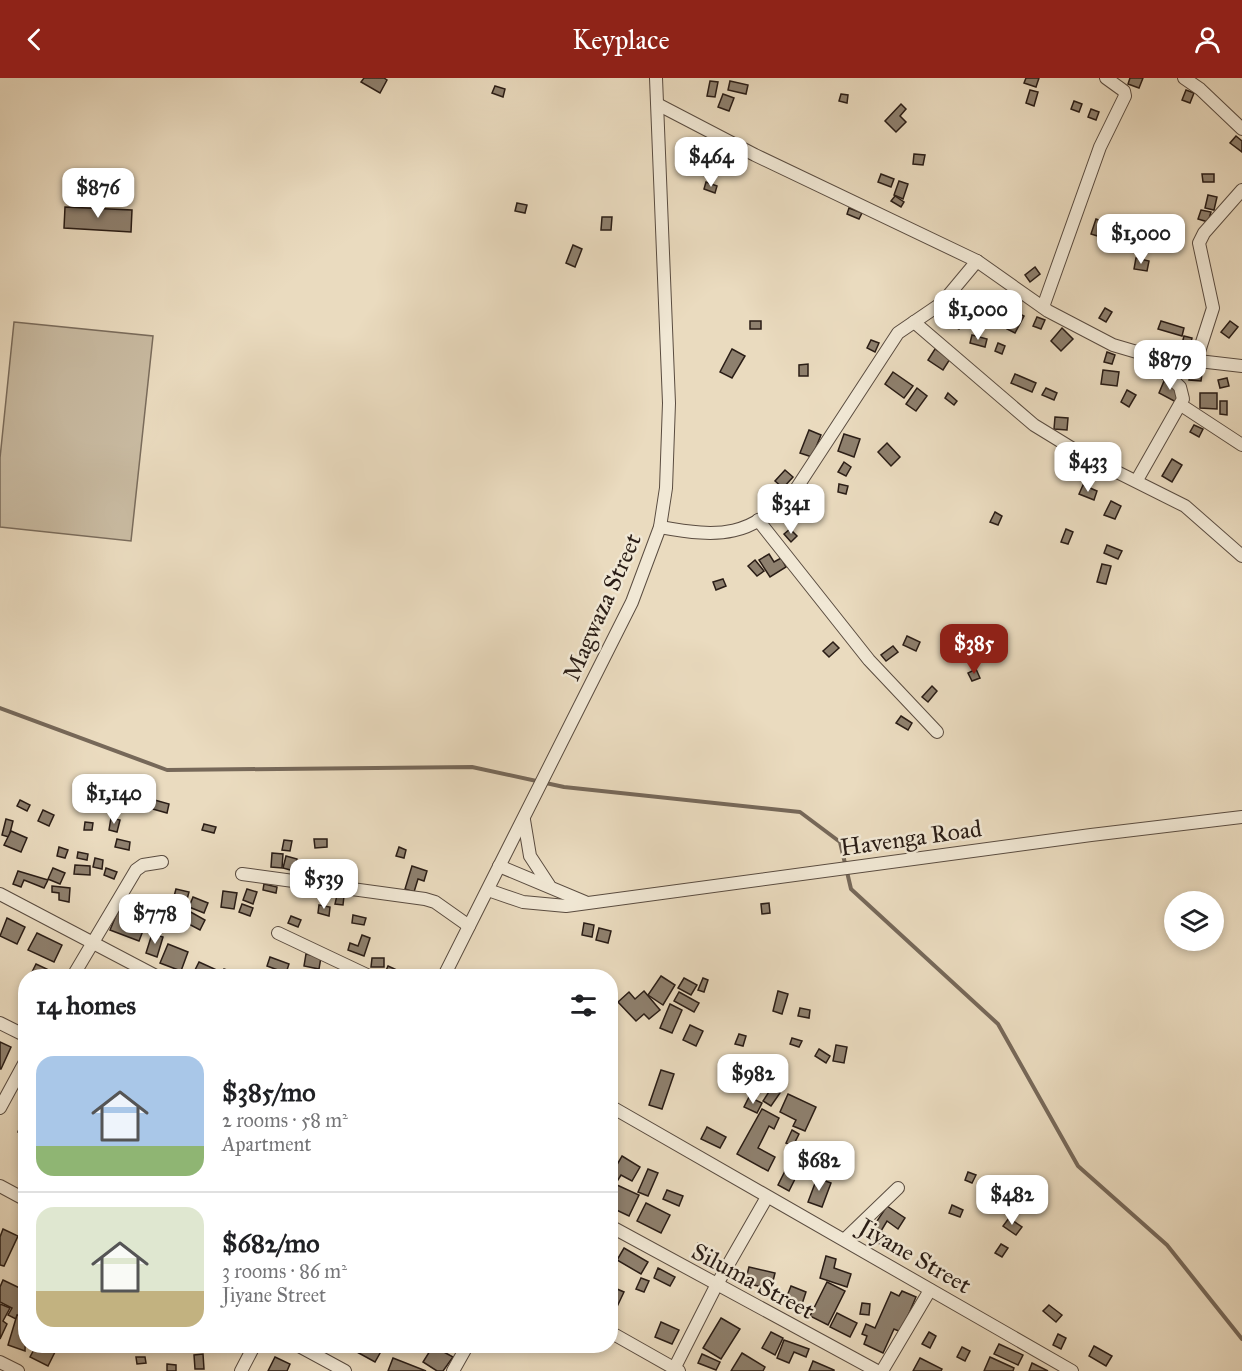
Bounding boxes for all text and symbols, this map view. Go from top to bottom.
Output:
icon: back [18,23,51,56]
text: Keyplace [572,23,670,56]
icon: person [1191,23,1224,56]
pin: $464 [675,137,747,188]
text: $464 [689,144,733,168]
pin: $876 [62,168,134,219]
text: $876 [76,175,120,199]
pin: $1,000 [1092,214,1190,265]
text: $1,000 [1111,221,1171,245]
pin: $1,000 [929,290,1027,341]
text: $1,000 [948,297,1008,321]
pin: $879 [1134,340,1206,391]
text: $879 [1148,347,1192,371]
pin: $433 [1052,442,1124,493]
text: $433 [1068,449,1108,473]
pin: $341 [755,484,827,535]
text: $341 [771,491,811,515]
street label: Magwaza Street [556,528,648,685]
pin: $385 [938,624,1010,675]
text: $385 [954,631,994,655]
pin: $1,140 [65,774,163,825]
text: $1,140 [86,781,142,805]
street label: Havenga Road [838,813,984,863]
pin: $539 [288,859,360,910]
text: $539 [304,866,344,890]
map controls [1164,891,1224,951]
button: layers [1164,891,1224,951]
pin: $778 [119,894,191,945]
text: $778 [133,901,177,925]
text: 14 homes [36,989,136,1021]
icon: filters [567,989,600,1022]
pin: $982 [717,1054,789,1105]
text: $982 [731,1061,775,1085]
text: $385/mo [222,1076,316,1108]
icon: home [84,1080,156,1152]
text: 2 rooms · 58 m² [222,1108,348,1132]
text: Apartment [222,1132,311,1156]
pin: $682 [783,1141,855,1192]
text: $682 [798,1148,840,1172]
pin: $482 [976,1175,1048,1226]
text: $482 [990,1182,1034,1206]
street label: Jiyane Street [851,1210,977,1300]
text: $682/mo [222,1227,320,1259]
icon: home [84,1231,156,1303]
street label: Siluma Street [687,1236,820,1326]
text: 3 rooms · 86 m² [222,1259,347,1283]
text: Jiyane Street [222,1283,326,1307]

